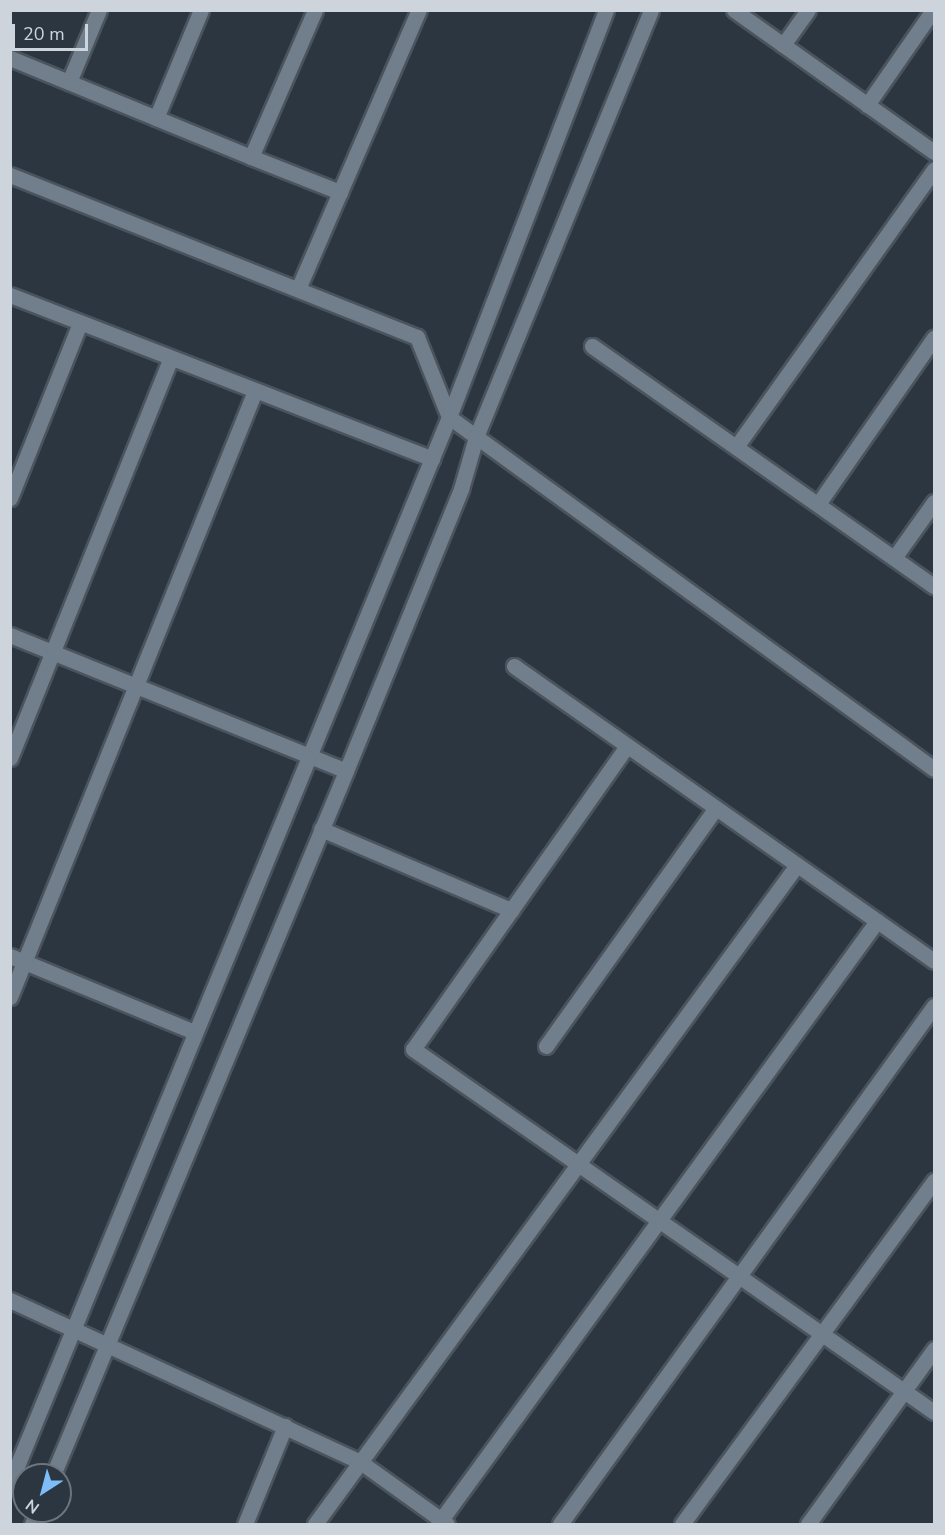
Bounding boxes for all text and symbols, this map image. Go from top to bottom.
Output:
scale bar [15,12,92,50]
text: 20 m [23,22,65,46]
north arrow [12,1463,72,1523]
text: N [21,1494,44,1518]

